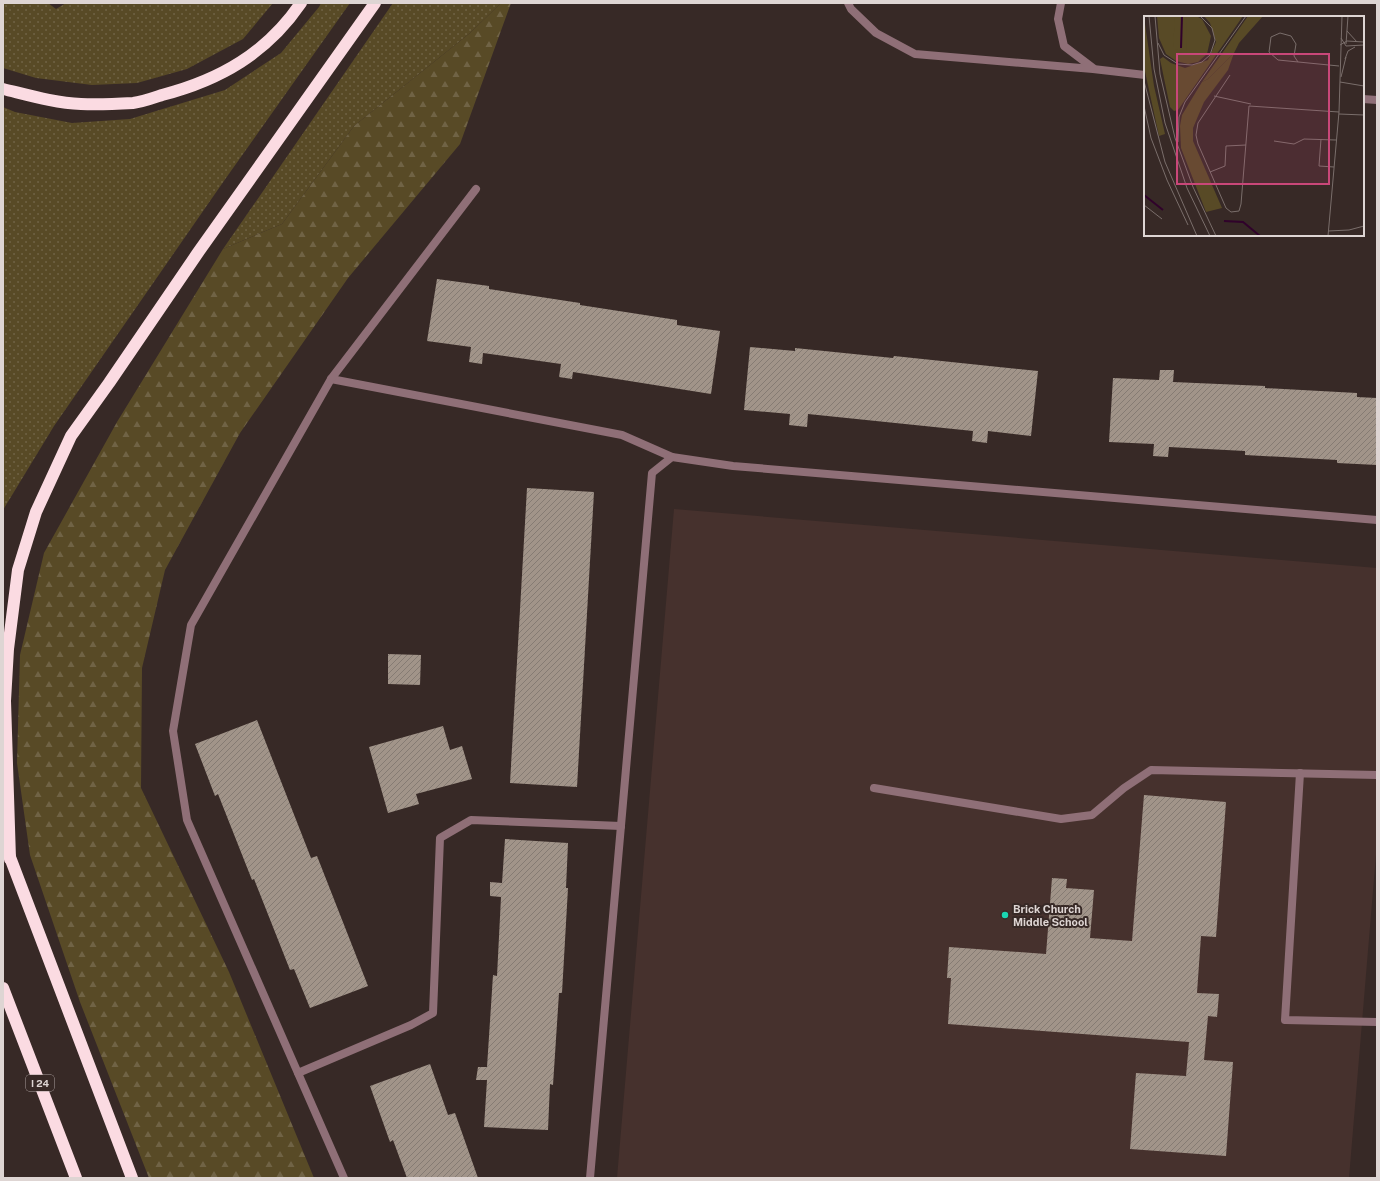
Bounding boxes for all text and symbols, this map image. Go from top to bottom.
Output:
inset map [1144,16,1364,236]
place label: Brick Church Middle School [1013,903,1088,928]
marker: Brick Church Middle School [1000,910,1010,920]
road number: I 24 [26,1075,54,1091]

